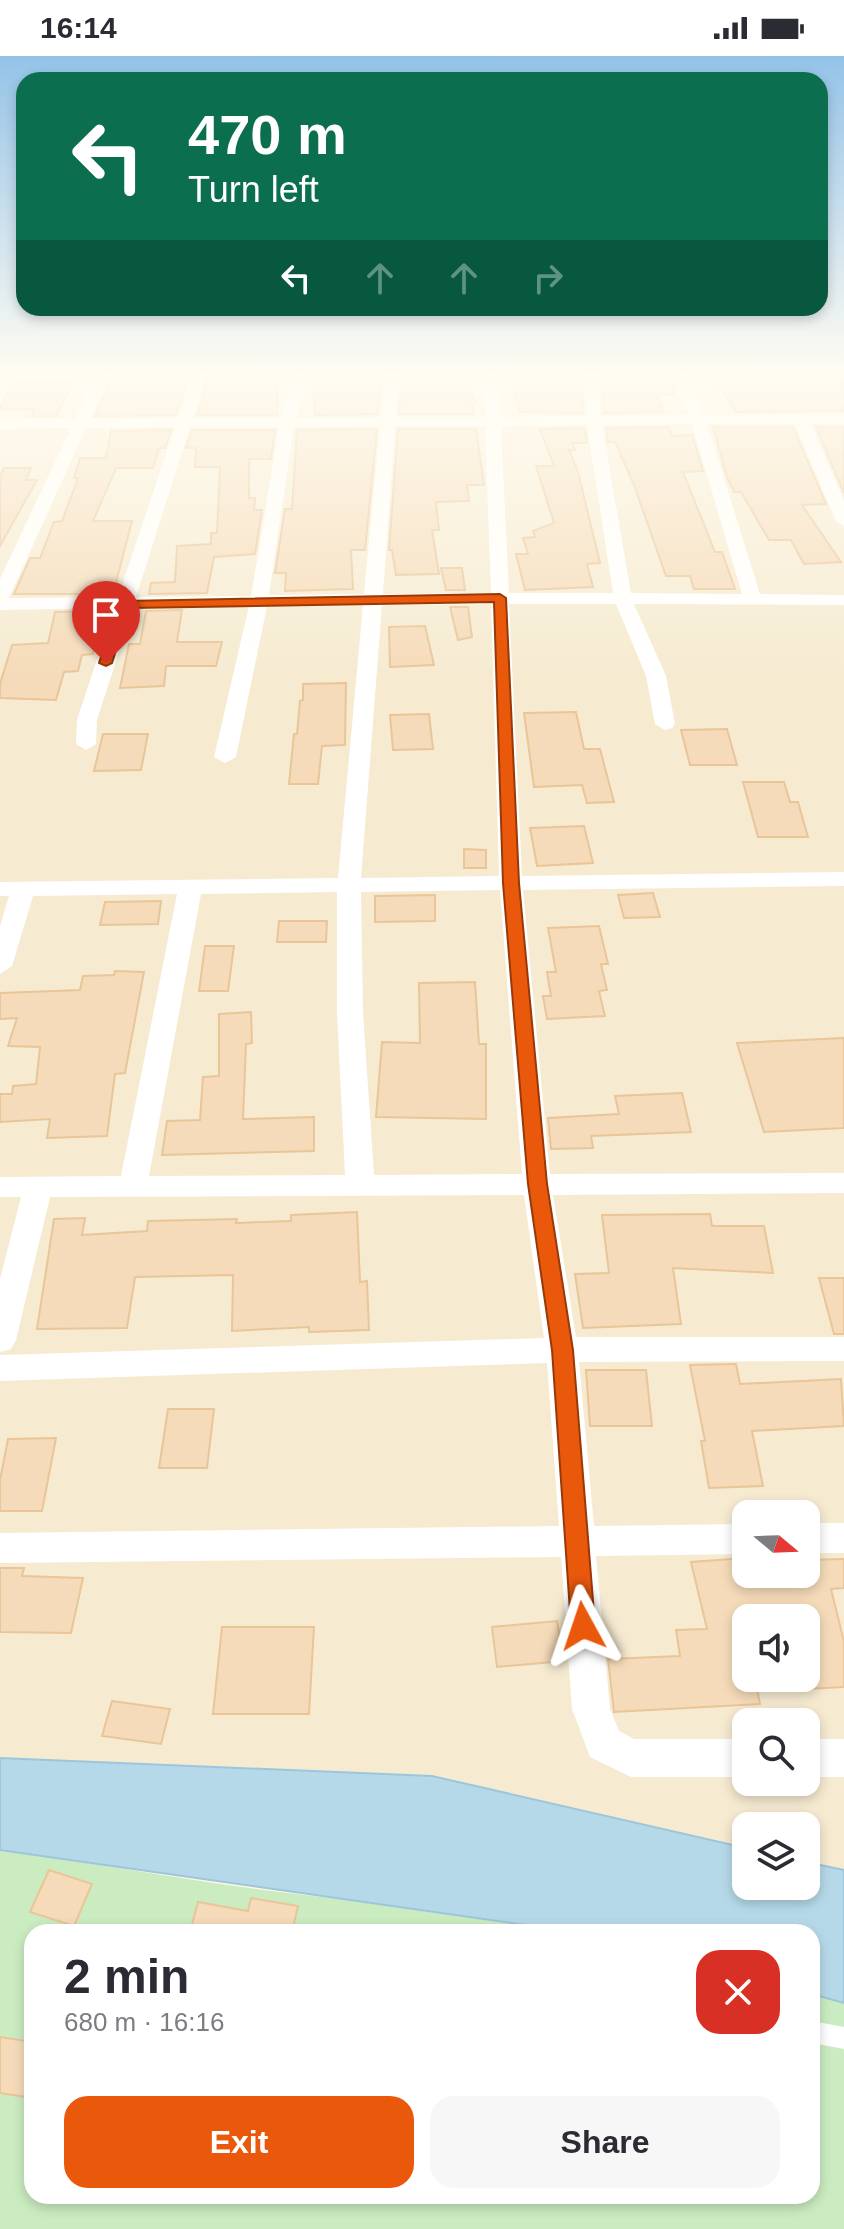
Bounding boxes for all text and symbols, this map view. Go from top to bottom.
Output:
text: 16:14 [40,11,117,44]
text: 470 m [188,103,347,166]
icon: left [56,104,160,208]
text: Turn left [188,169,319,210]
icon: left [274,256,318,300]
icon: ahead [358,256,402,300]
icon: ahead [442,256,486,300]
icon: right [526,256,570,300]
pin [72,581,140,663]
icon: arrive [84,593,128,637]
north arrow [732,1500,820,1588]
map controls [732,1500,820,1900]
position arrow [541,1584,625,1668]
button: sound [732,1604,820,1692]
button: search [732,1708,820,1796]
button: layers [732,1812,820,1900]
text: 2 min [64,1950,189,2003]
button: close [696,1950,780,2034]
text: 680 m · 16:16 [64,2007,224,2037]
button: Exit [64,2096,414,2188]
button: Share [430,2096,780,2188]

